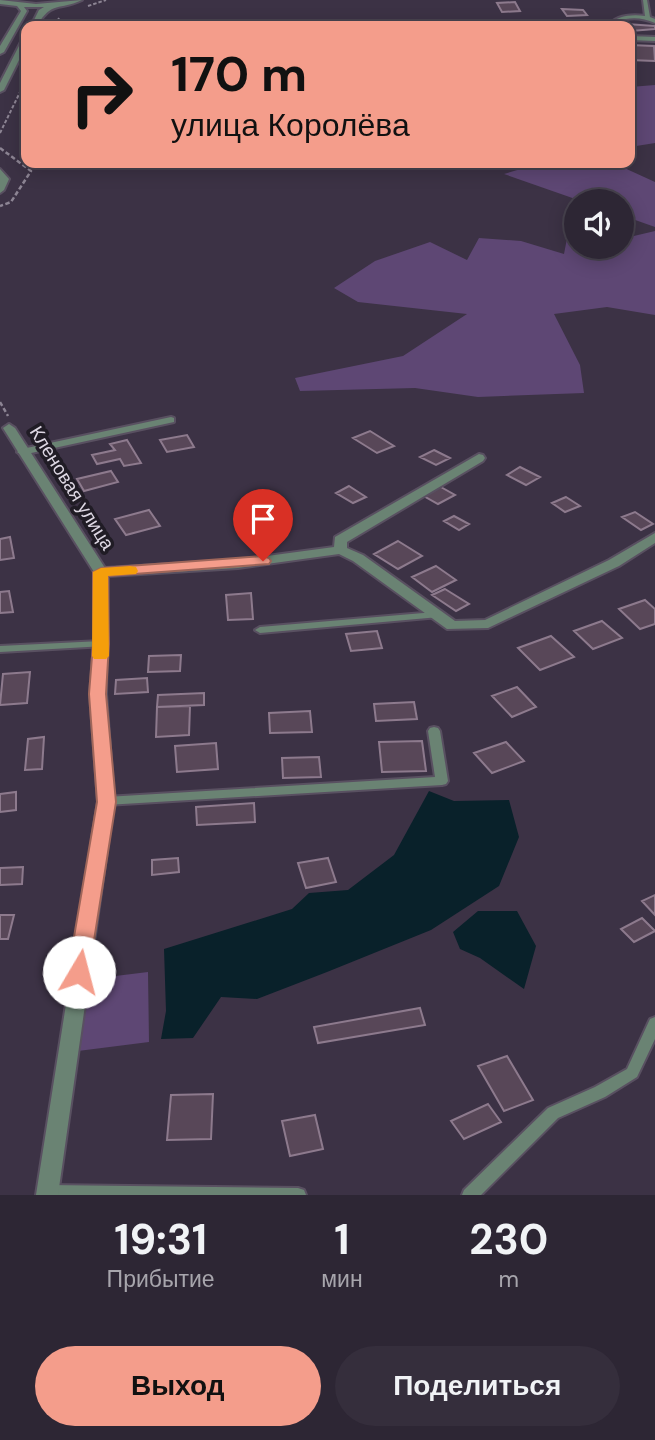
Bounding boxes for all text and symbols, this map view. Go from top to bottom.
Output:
text: 170 m [171,42,307,106]
icon: right [56,49,147,140]
text: улица Королёва [171,104,410,146]
map controls [564,189,634,259]
button: sound [564,189,634,259]
street label: Кленовая улица [24,421,120,555]
pin [233,489,293,561]
icon: arrive [244,500,282,538]
position arrow [42,935,116,1009]
text: 19:31 [114,1212,207,1267]
text: 1 [334,1212,350,1267]
text: 230 [469,1212,548,1267]
text: Прибытие [107,1264,215,1294]
text: мин [321,1264,363,1294]
text: m [499,1264,519,1294]
button: Выход [35,1346,321,1426]
button: Поделиться [335,1346,620,1426]

